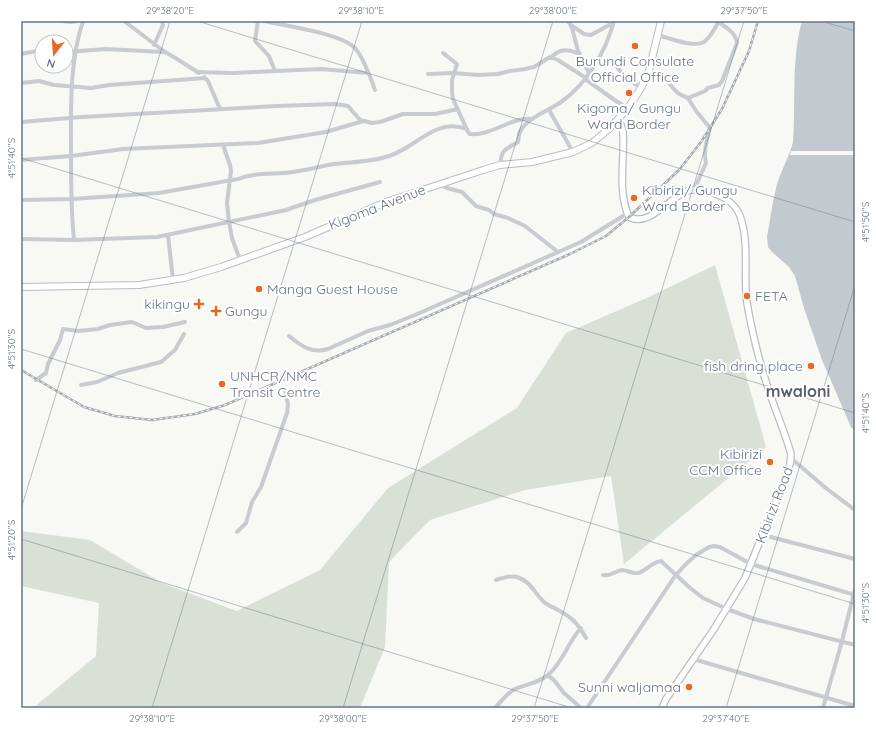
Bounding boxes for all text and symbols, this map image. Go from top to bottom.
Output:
text: 29°38'20"E [146,4,194,17]
text: 29°38'10"E [338,4,384,17]
text: 29°38'00"E [529,4,578,17]
text: 29°37'50"E [720,4,768,17]
north arrow [34,34,74,74]
marker: Burundi Consulate Official Office [630,41,640,51]
place label: Burundi Consulate Official Office [576,52,694,86]
text: N [45,56,57,71]
marker: Kigoma/ Gungu Ward Border [624,88,634,98]
place label: Kigoma/ Gungu Ward Border [577,99,681,133]
text: 4°51'40"S [5,137,18,178]
street label: Kigoma Avenue [326,180,428,234]
place label: Kibirizi/ Gungu Ward Border [642,181,738,215]
marker: Kibirizi/ Gungu Ward Border [629,193,639,203]
text: 4°51'50"S [859,201,872,242]
place label: Manga Guest House [267,280,398,298]
marker: Manga Guest House [254,284,264,294]
place label: FETA [755,287,788,305]
marker: FETA [742,291,752,301]
place label: kikingu [144,295,190,313]
marker: kikingu [193,298,205,310]
place label: Gungu [225,302,267,320]
marker: Gungu [210,305,222,317]
text: 4°51'30"S [5,328,18,369]
place label: fish dring place [704,357,803,375]
marker: fish dring place [806,361,816,371]
place label: UNHCR/NMC Transit Centre [230,367,321,401]
marker: UNHCR/NMC Transit Centre [217,379,227,389]
district label: mwaloni [766,381,830,401]
text: 4°51'40"S [859,392,872,433]
place label: Kibirizi CCM Office [689,445,762,479]
marker: Kibirizi CCM Office [765,457,775,467]
street label: Kibirizi Road [751,464,797,546]
text: 4°51'20"S [5,519,18,560]
text: 4°51'30"S [859,582,872,623]
place label: Sunni waljamaa [578,678,681,696]
marker: Sunni waljamaa [684,682,694,692]
text: 29°38'10"E [129,712,175,725]
text: 29°38'00"E [319,712,368,725]
text: 29°37'50"E [511,712,559,725]
text: 29°37'40"E [702,712,750,725]

